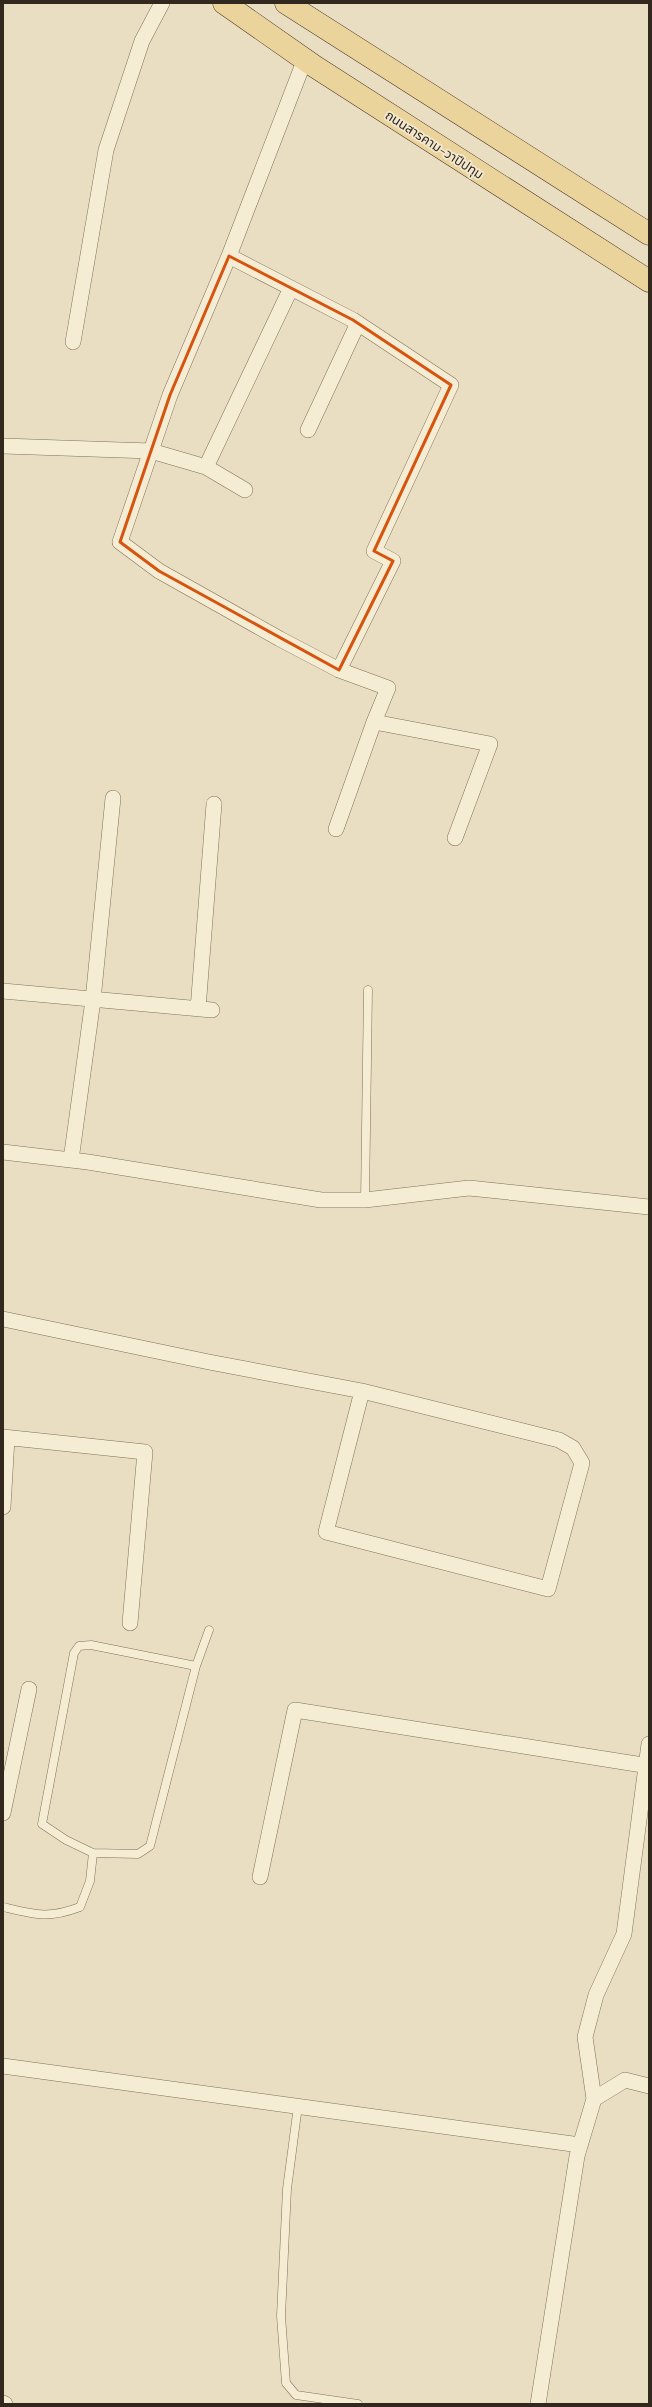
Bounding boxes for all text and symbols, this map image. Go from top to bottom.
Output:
street label: ถนนสารคาม-วาปีปทุม [383,106,487,182]

